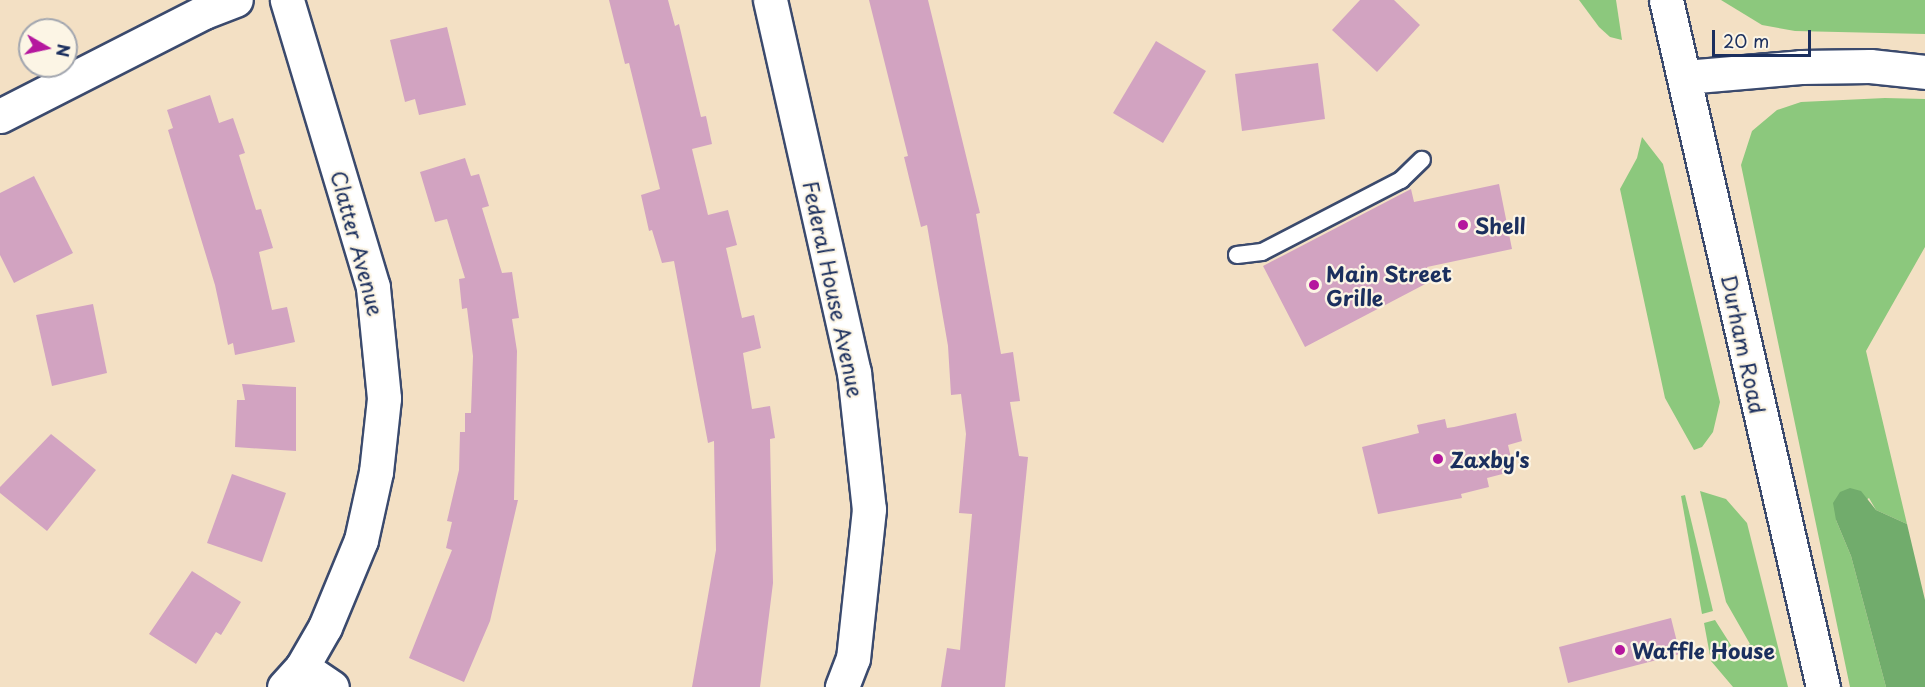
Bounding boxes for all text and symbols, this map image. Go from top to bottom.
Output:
north arrow [18,18,78,78]
scale bar [1715,18,1814,56]
text: 20 m [1723,27,1769,54]
text: N [51,42,77,59]
street label: Clatter Avenue [326,167,390,319]
street label: Federal House Avenue [799,178,869,400]
place label: Shell [1475,212,1526,238]
marker: Shell [1456,218,1470,232]
place label: Main Street Grille [1326,260,1452,310]
street label: Durham Road [1717,273,1771,415]
marker: Main Street Grille [1307,278,1321,292]
place label: Zaxby's [1450,446,1530,472]
marker: Zaxby's [1431,452,1445,466]
place label: Waffle House [1632,637,1776,663]
marker: Waffle House [1613,643,1627,657]

